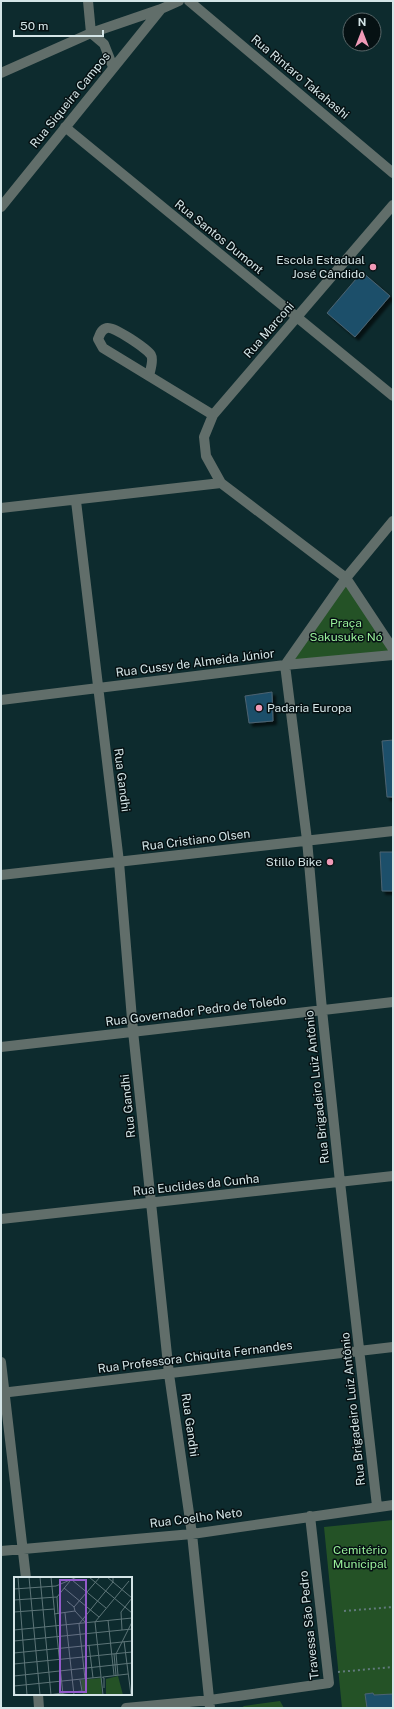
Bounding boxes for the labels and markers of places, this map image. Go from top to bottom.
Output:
place label: Escola Estadual José Cândido [276,253,365,281]
marker: Escola Estadual José Cândido [368,262,378,272]
place label: Padaria Europa [267,701,352,715]
marker: Padaria Europa [254,703,264,713]
place label: Stillo Bike [266,855,322,869]
marker: Stillo Bike [325,857,335,867]

